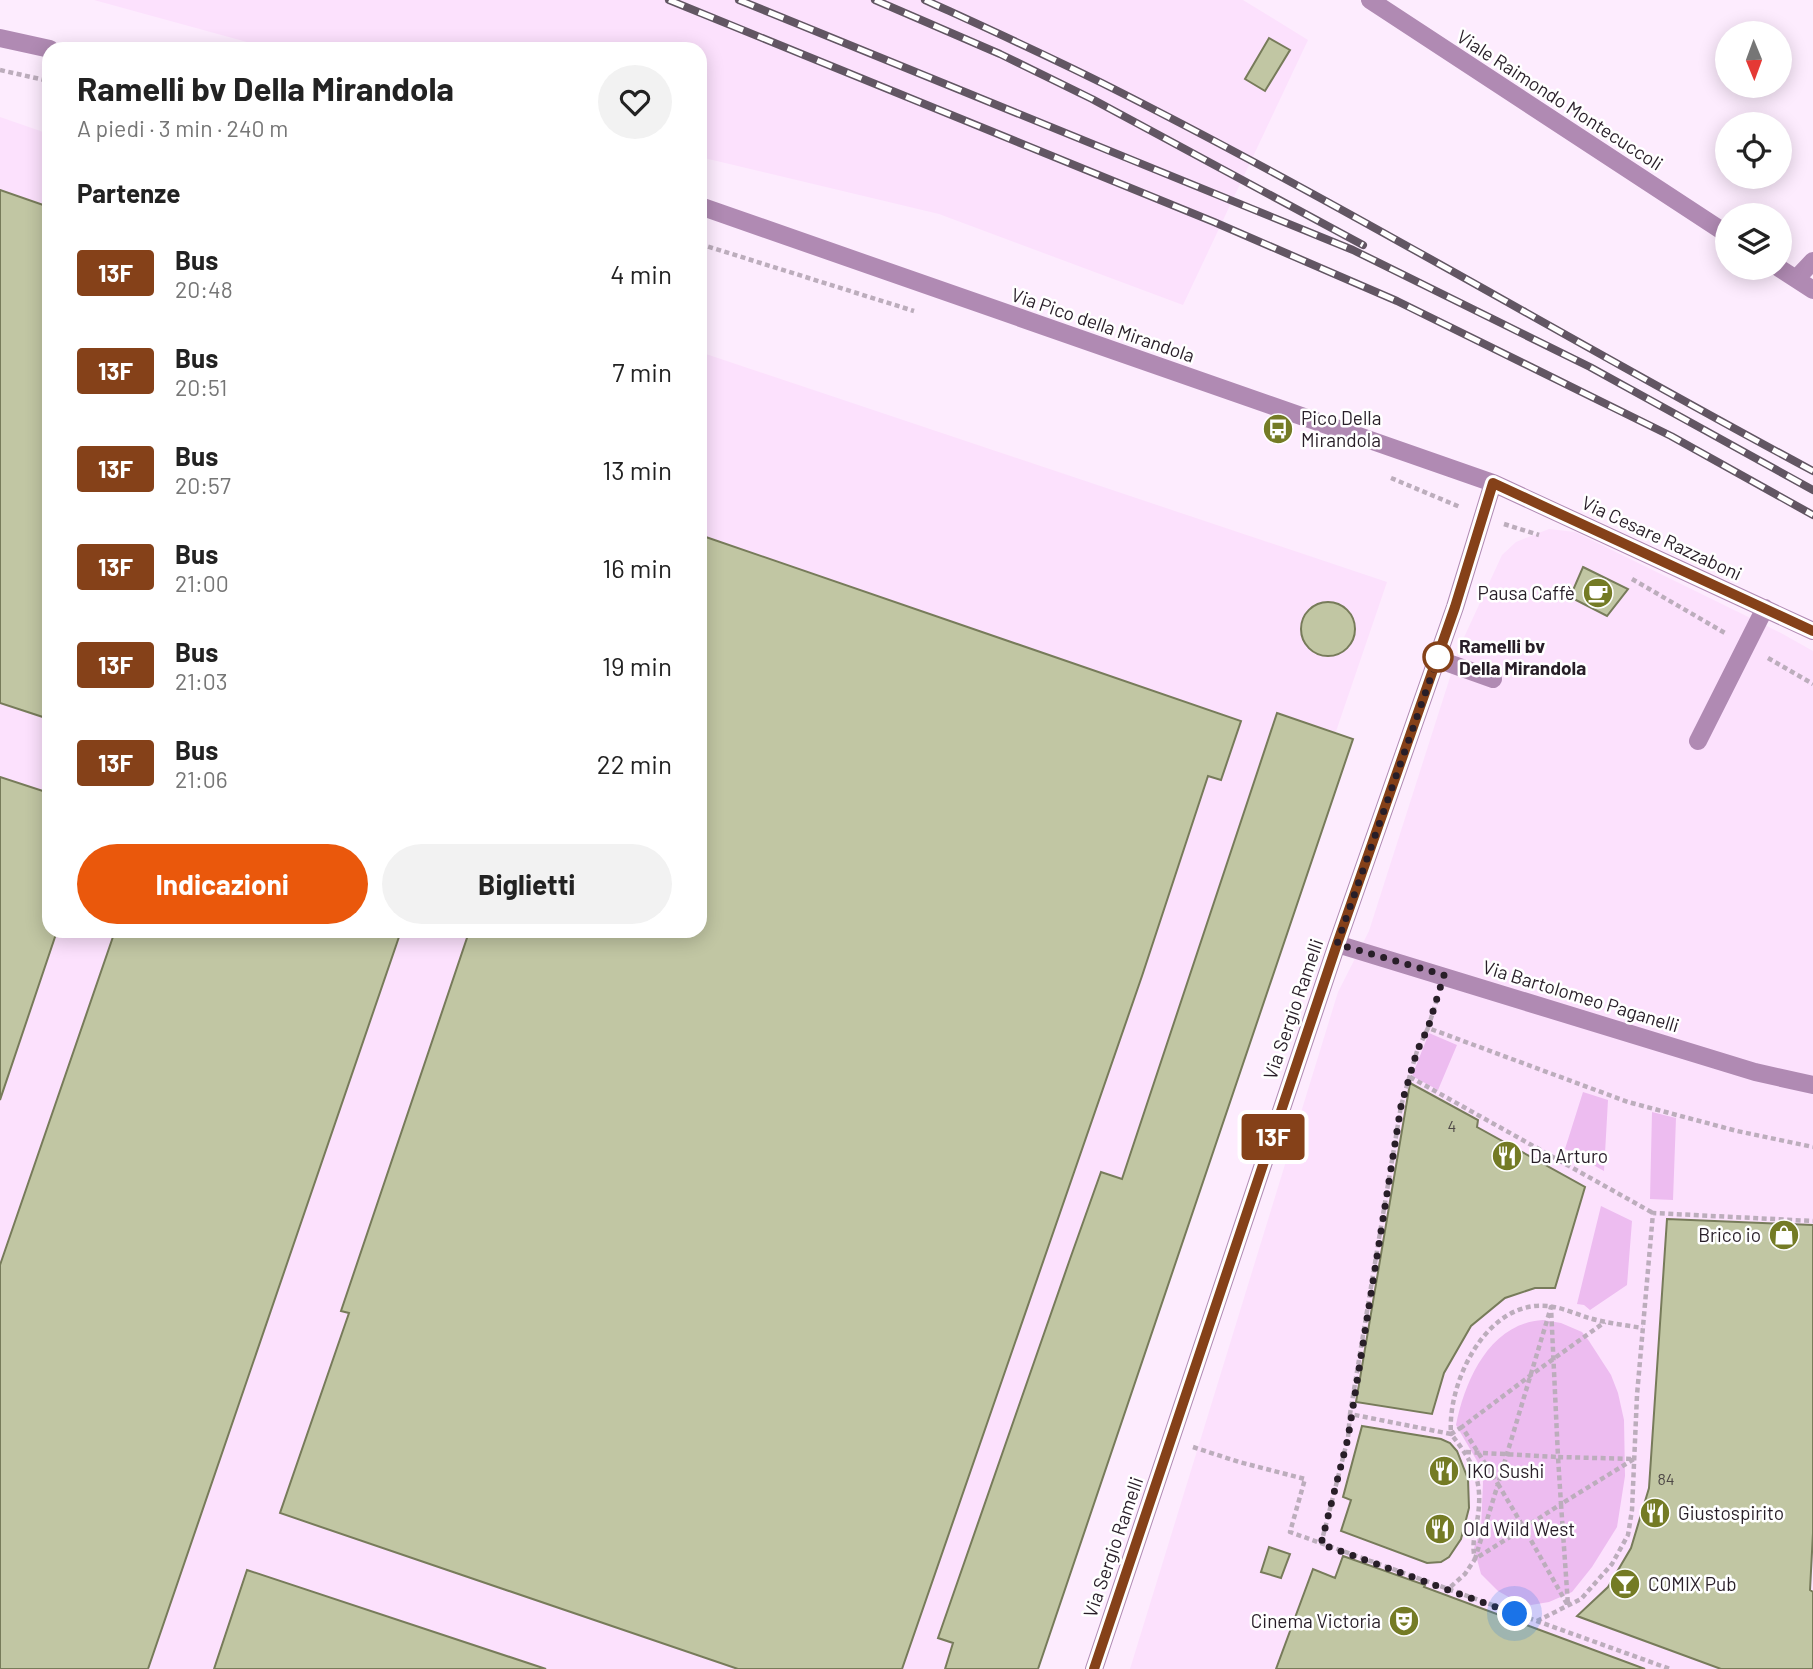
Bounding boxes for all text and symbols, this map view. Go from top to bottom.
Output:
north arrow [1715,21,1792,98]
map controls [1715,21,1792,280]
street label: Viale Raimondo Montecuccoli [1453,24,1668,175]
button: heart [598,65,672,139]
text: Ramelli bv Della Mirandola [77,68,454,108]
button: locate [1715,112,1792,189]
text: A piedi · 3 min · 240 m [77,114,288,142]
text: Partenze [77,177,180,208]
button: layers [1715,203,1792,280]
text: Bus [175,244,218,275]
text: 13F [98,258,133,287]
text: 4 min [610,258,672,289]
text: 20:48 [175,275,233,303]
street label: Via Pico della Mirandola [1009,282,1198,367]
text: Bus [175,342,218,373]
text: 13F [98,356,133,385]
text: 7 min [612,356,672,387]
text: 20:51 [175,373,227,401]
place label: Pico Della Mirandola [1301,406,1381,451]
bus stop icon: Pico Della Mirandola [1261,412,1295,446]
text: Bus [175,440,218,471]
text: 13F [98,454,133,483]
text: 13 min [602,454,672,485]
text: 20:57 [175,471,231,499]
street label: Via Cesare Razzaboni [1578,490,1746,585]
text: Bus [175,538,218,569]
text: 13F [98,552,133,581]
text: 16 min [602,552,672,583]
text: 21:00 [175,569,229,597]
cafe icon: Pausa Caffè [1581,576,1615,610]
place label: Pausa Caffè [1477,581,1575,604]
place label: Ramelli bv Della Mirandola [1459,634,1586,679]
text: Bus [175,636,218,667]
marker: Ramelli bv Della Mirandola [1423,642,1453,672]
text: 13F [98,650,133,679]
text: 19 min [602,650,672,681]
text: 21:03 [175,667,228,695]
text: Bus [175,734,218,765]
text: 13F [98,748,133,777]
text: 22 min [597,748,672,779]
text: 21:06 [175,765,228,793]
button: Indicazioni [77,844,368,924]
button: Biglietti [382,844,672,924]
street label: Via Sergio Ramelli [1258,935,1327,1082]
street label: Via Bartolomeo Paganelli [1480,955,1682,1036]
line badge: 13F [1233,1114,1313,1160]
house number: 4 [1448,1116,1456,1135]
text: 13F [1256,1122,1290,1151]
restaurant icon: Da Arturo [1490,1139,1524,1173]
place label: Da Arturo [1530,1144,1608,1167]
shop icon: Brico io [1767,1218,1801,1252]
place label: Brico io [1698,1223,1761,1246]
restaurant icon: IKO Sushi [1427,1454,1461,1488]
place label: IKO Sushi [1467,1459,1544,1482]
house number: 84 [1657,1469,1675,1488]
street label: Via Sergio Ramelli [1078,1473,1147,1620]
restaurant icon: Giustospirito [1638,1496,1672,1530]
place label: Giustospirito [1678,1501,1784,1524]
restaurant icon: Old Wild West [1423,1512,1457,1546]
place label: Old Wild West [1463,1517,1575,1540]
bar icon: COMIX Pub [1608,1567,1642,1601]
place label: COMIX Pub [1648,1572,1737,1595]
your location [1497,1596,1532,1631]
theatre icon: Cinema Victoria [1387,1604,1421,1638]
place label: Cinema Victoria [1251,1609,1381,1632]

